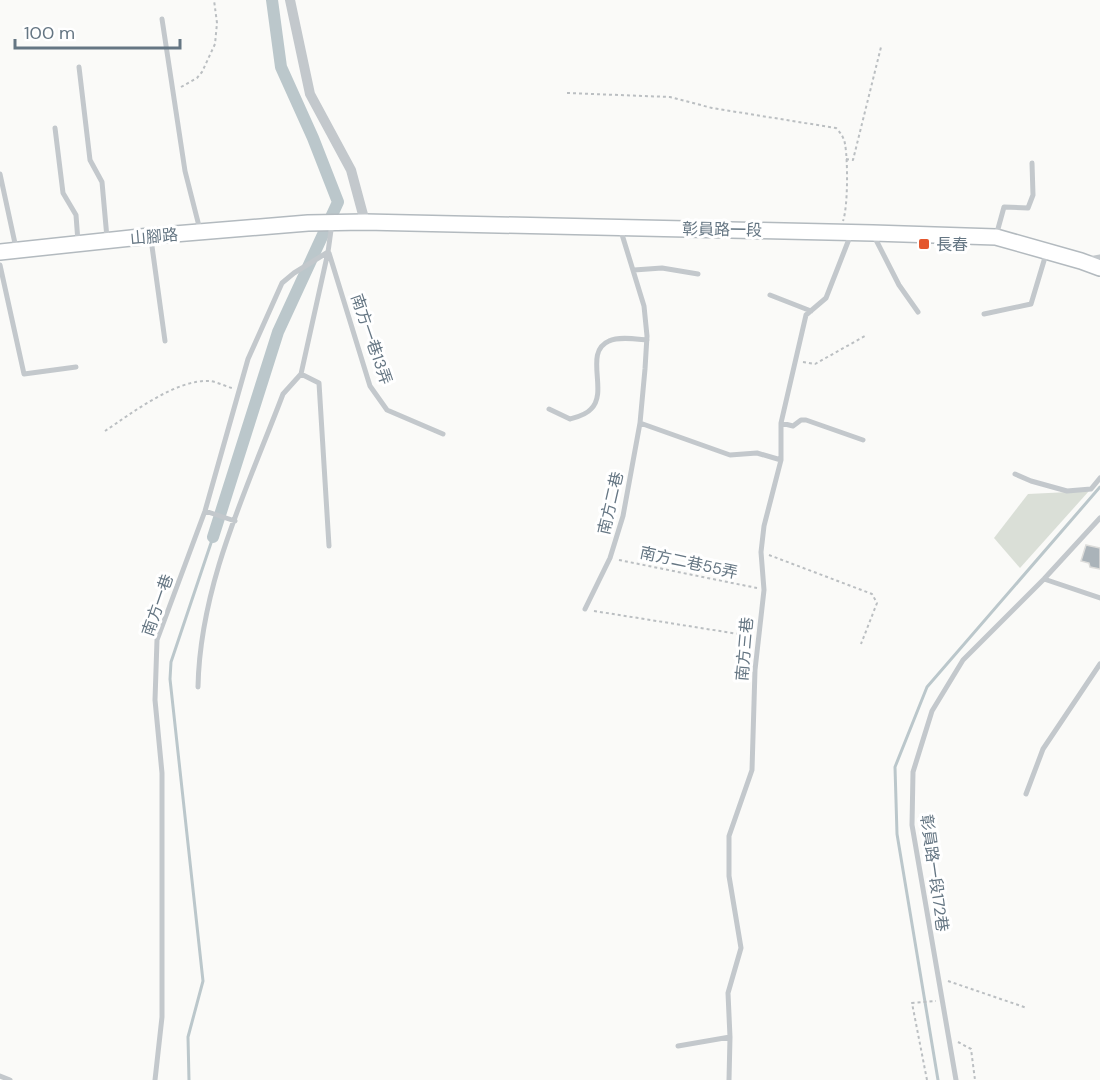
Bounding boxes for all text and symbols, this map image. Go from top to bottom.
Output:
scale bar [15,12,180,50]
text: 100 m [24,21,75,45]
street label: 彰員路一段 [682,218,762,241]
street label: 山腳路 [129,224,179,249]
place label: 長春 [936,234,968,255]
marker: 長春 [917,237,931,251]
street label: 南方一巷13弄 [346,291,397,387]
street label: 南方二巷 [593,470,628,537]
street label: 南方二巷55弄 [638,542,740,583]
street label: 南方一巷 [137,571,178,639]
street label: 南方三巷 [731,616,758,682]
street label: 彰員路一段172巷 [916,813,953,933]

